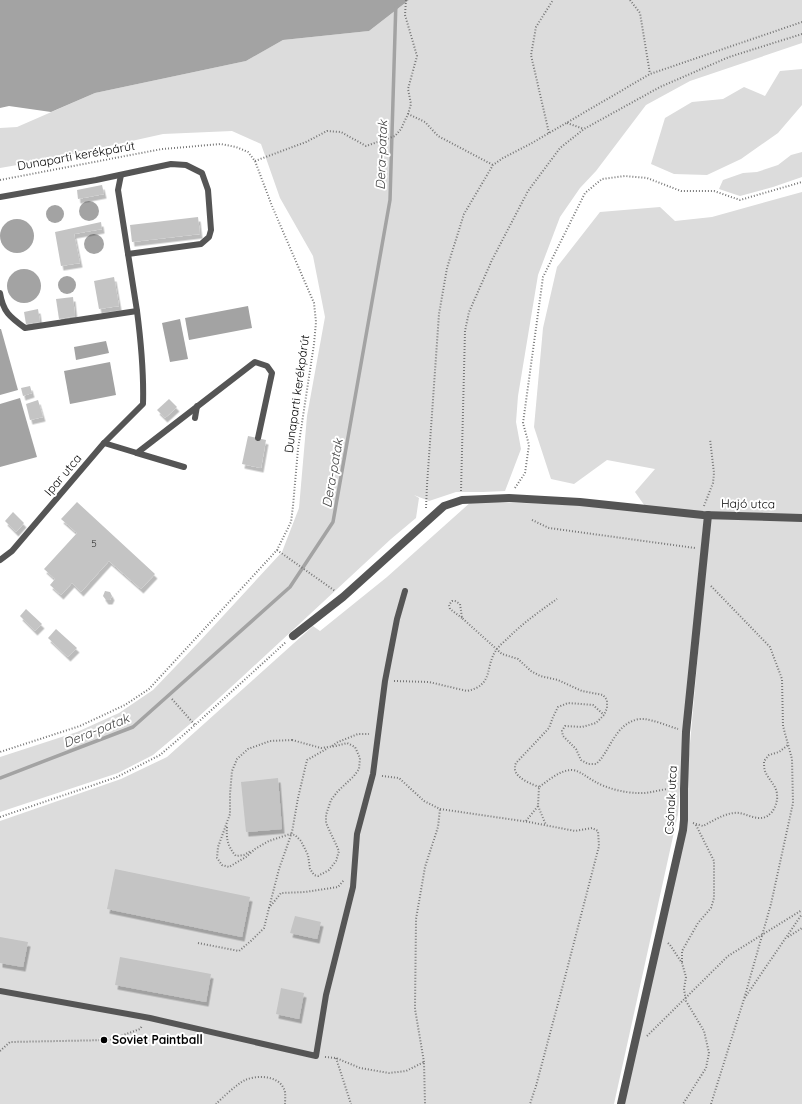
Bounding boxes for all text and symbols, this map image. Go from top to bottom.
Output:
water label: Dera-patak [372,119,390,190]
street label: Dunaparti kerékpárút [16,138,136,173]
street label: Dunaparti kerékpárút [281,334,312,454]
water label: Dera-patak [318,436,346,509]
street label: Ipar utca [41,451,84,499]
street label: Hajó utca [721,496,775,511]
house number: 5 [91,537,97,550]
water label: Dera-patak [61,709,132,750]
street label: Csónak utca [661,765,680,835]
place label: Soviet Paintball [112,1032,203,1047]
marker: Soviet Paintball [99,1035,109,1045]

